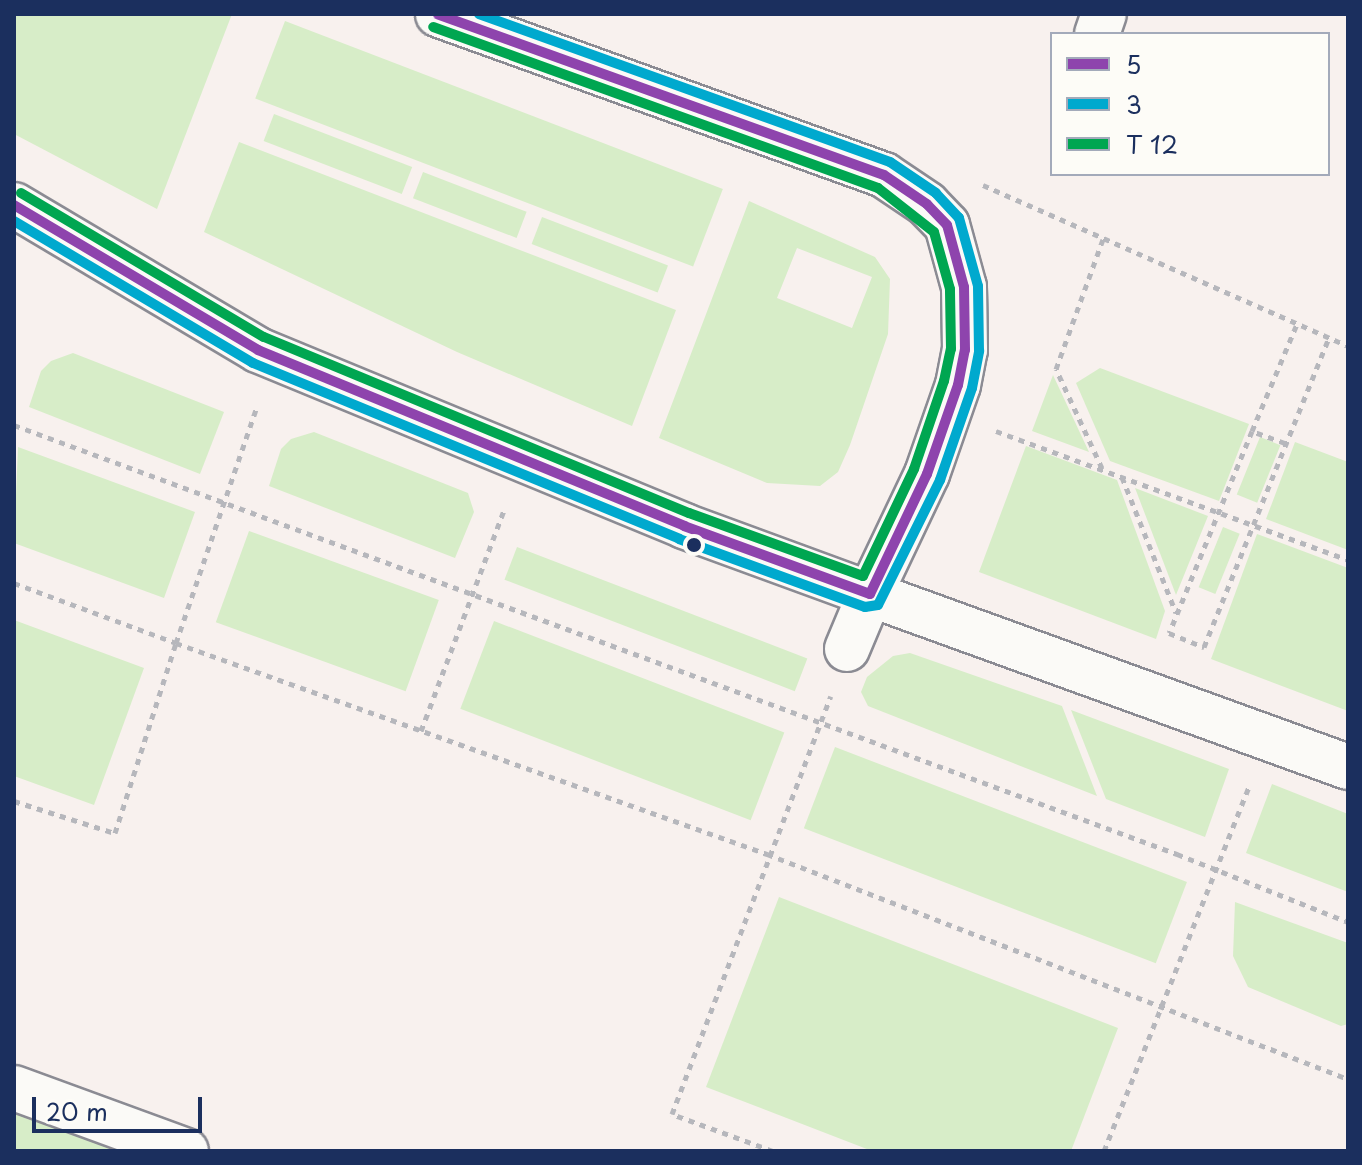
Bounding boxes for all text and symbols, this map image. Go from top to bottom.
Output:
legend [1050,32,1330,176]
text: 5 [1126,46,1141,82]
text: 3 [1126,86,1142,122]
text: Т 12 [1126,126,1178,162]
unlabelled marker [686,537,702,553]
scale bar [36,1081,206,1131]
text: 20 m [46,1093,108,1129]

